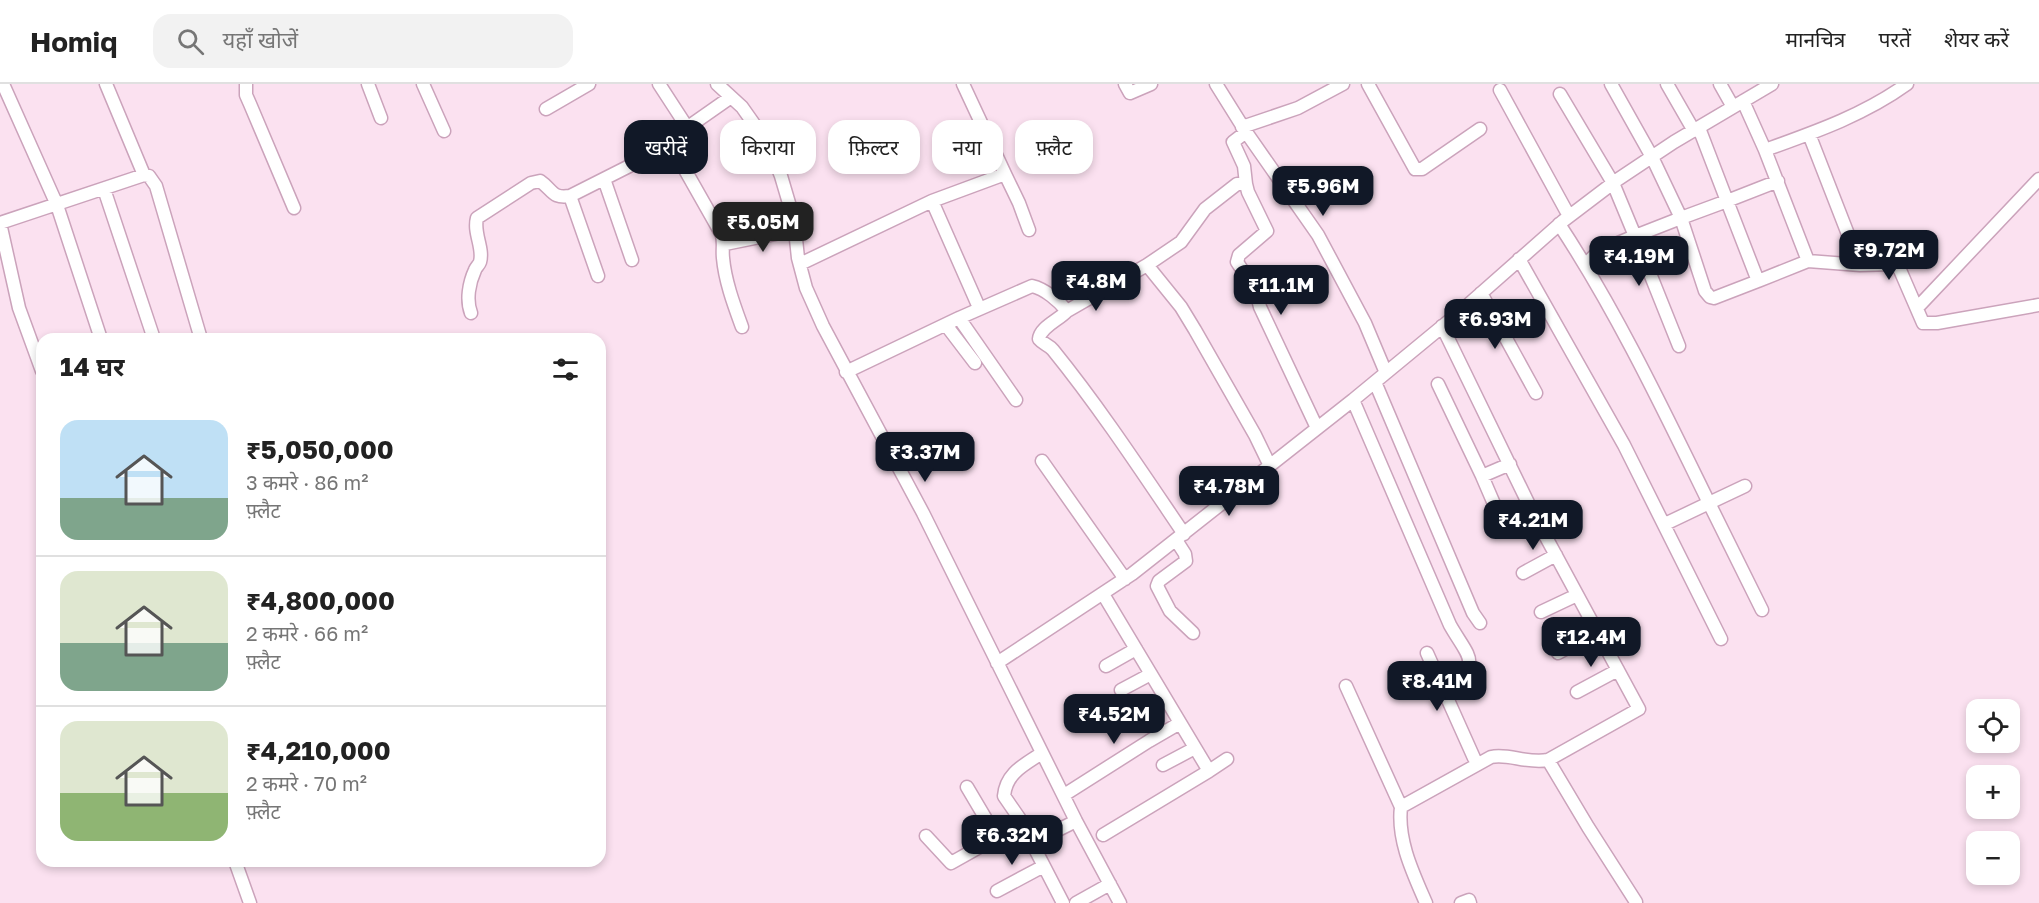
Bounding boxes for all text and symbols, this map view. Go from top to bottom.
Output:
search box [153,14,573,68]
text: Homiq [30,25,117,58]
icon: search [174,25,207,58]
text: यहाँ खोजें [222,26,298,53]
text: मानचित्र [1785,26,1845,52]
text: परतें [1878,26,1911,52]
text: शेयर करें [1944,26,2009,52]
chip: खरीदें [624,120,708,174]
chip: किराया [720,120,816,174]
chip: फ़िल्टर [828,120,920,174]
chip: नया [932,120,1003,174]
chip: फ़्लैट [1015,120,1093,174]
pin: ₹5.96M [1274,166,1372,217]
text: ₹5.96M [1286,173,1360,197]
pin: ₹5.05M [714,202,812,253]
text: ₹5.05M [726,209,800,233]
pin: ₹9.72M [1840,230,1938,281]
pin: ₹4.19M [1590,236,1688,287]
text: ₹9.72M [1853,237,1925,261]
text: ₹4.19M [1603,243,1675,267]
pin: ₹4.8M [1054,261,1138,312]
pin: ₹11.1M [1232,265,1330,316]
text: ₹4.8M [1066,268,1126,292]
text: ₹11.1M [1248,272,1314,296]
pin: ₹6.93M [1446,299,1544,350]
text: ₹6.93M [1458,306,1532,330]
text: 14 घर [60,351,124,382]
icon: filters [549,353,582,386]
pin: ₹3.37M [876,432,974,483]
text: ₹5,050,000 [246,434,394,465]
text: ₹3.37M [890,439,960,463]
icon: home [108,444,180,516]
pin: ₹4.78M [1180,466,1278,517]
text: 3 कमरे · 86 m² [246,470,368,494]
text: ₹4.78M [1193,473,1265,497]
text: फ़्लैट [246,498,281,522]
pin: ₹4.21M [1484,500,1582,551]
text: ₹4.21M [1498,507,1568,531]
text: ₹4,800,000 [246,585,395,616]
icon: home [108,595,180,667]
pin: ₹12.4M [1542,617,1640,668]
text: 2 कमरे · 66 m² [246,621,368,645]
text: ₹12.4M [1556,624,1626,648]
text: फ़्लैट [246,649,281,673]
pin: ₹8.41M [1388,661,1486,712]
text: ₹8.41M [1401,668,1473,692]
pin: ₹4.52M [1065,694,1163,745]
map controls [1966,699,2020,885]
button: locate [1966,699,2020,753]
text: ₹4.52M [1078,701,1150,725]
text: ₹4,210,000 [246,735,391,766]
icon: home [108,745,180,817]
button: + [1966,765,2020,819]
text: 2 कमरे · 70 m² [246,771,367,795]
text: फ़्लैट [246,799,281,823]
pin: ₹6.32M [963,815,1061,866]
text: ₹6.32M [976,822,1048,846]
button: − [1966,831,2020,885]

